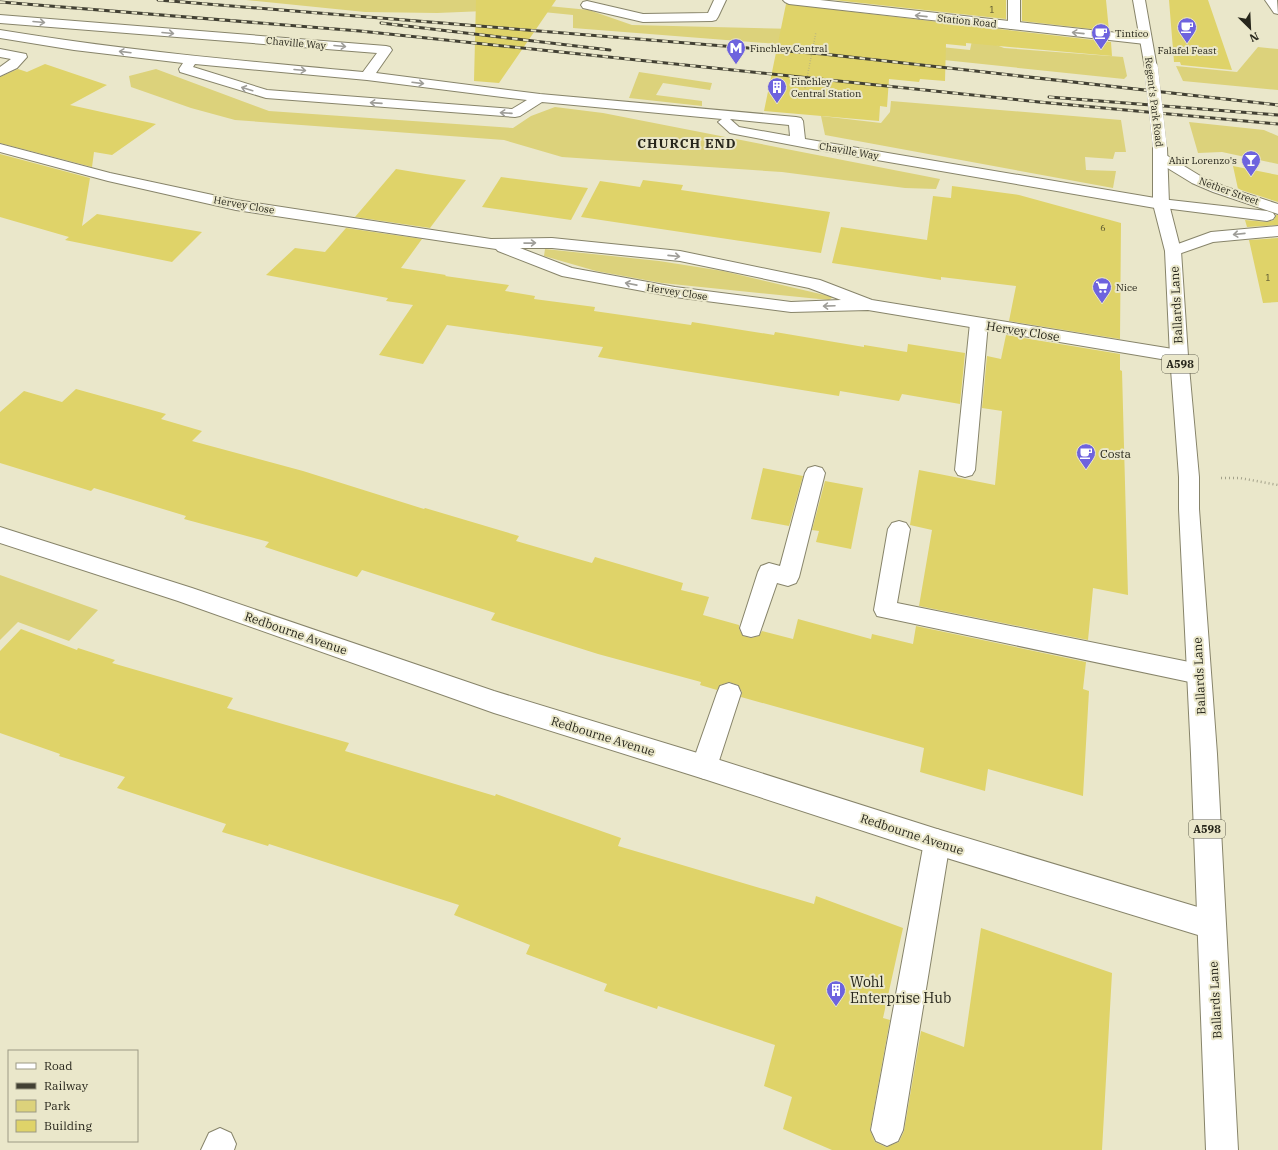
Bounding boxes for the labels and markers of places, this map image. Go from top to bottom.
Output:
cafe icon: Falafel Feast [1176,16,1198,44]
cafe icon: Tintico [1090,22,1112,50]
place label: Tintico [1115,27,1149,40]
metro station icon: Finchley Central [725,37,747,65]
place label: Finchley Central [750,42,827,55]
place label: Falafel Feast [1158,44,1217,57]
place label: Finchley Central Station [791,75,862,100]
building icon: Finchley Central Station [766,76,788,104]
bar icon: Ahir Lorenzo's [1240,149,1262,177]
place label: Ahir Lorenzo's [1169,154,1237,167]
supermarket icon: Nice [1091,276,1113,304]
place label: Nice [1116,281,1137,294]
cafe icon: Costa [1075,442,1097,470]
place label: Costa [1100,446,1131,461]
place label: Wohl Enterprise Hub [850,973,951,1007]
building icon: Wohl Enterprise Hub [825,979,847,1007]

